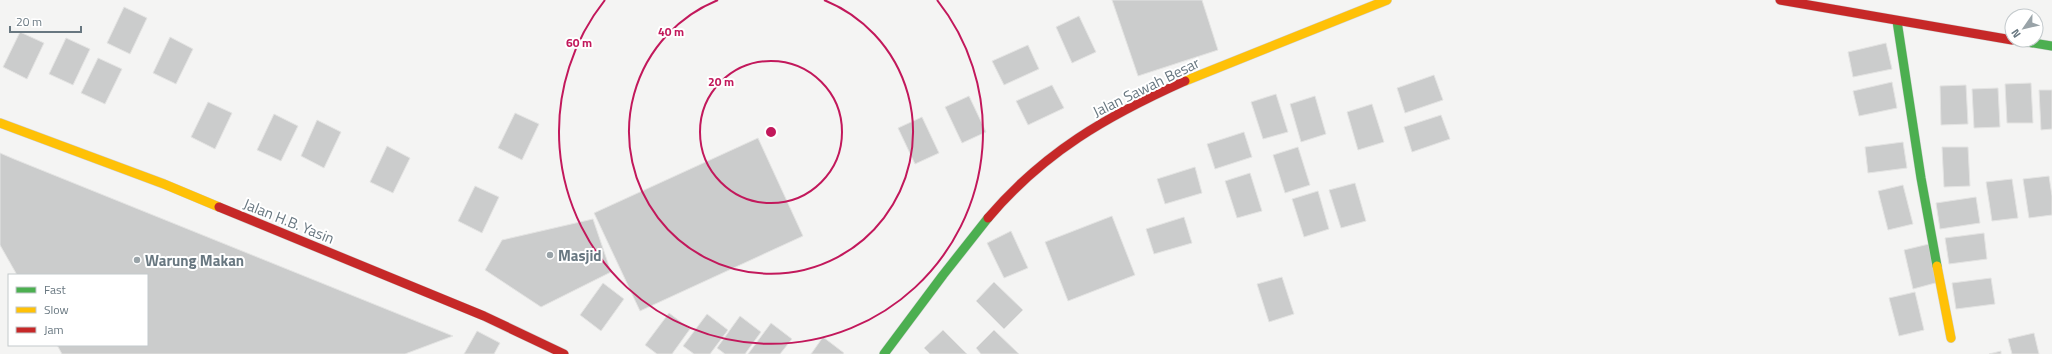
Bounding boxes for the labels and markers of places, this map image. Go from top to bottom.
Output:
centre of rings [764,125,778,139]
place label: Masjid [558,244,602,267]
place label: Warung Makan [145,249,244,272]
marker: Masjid [545,250,555,260]
marker: Warung Makan [132,255,142,265]

